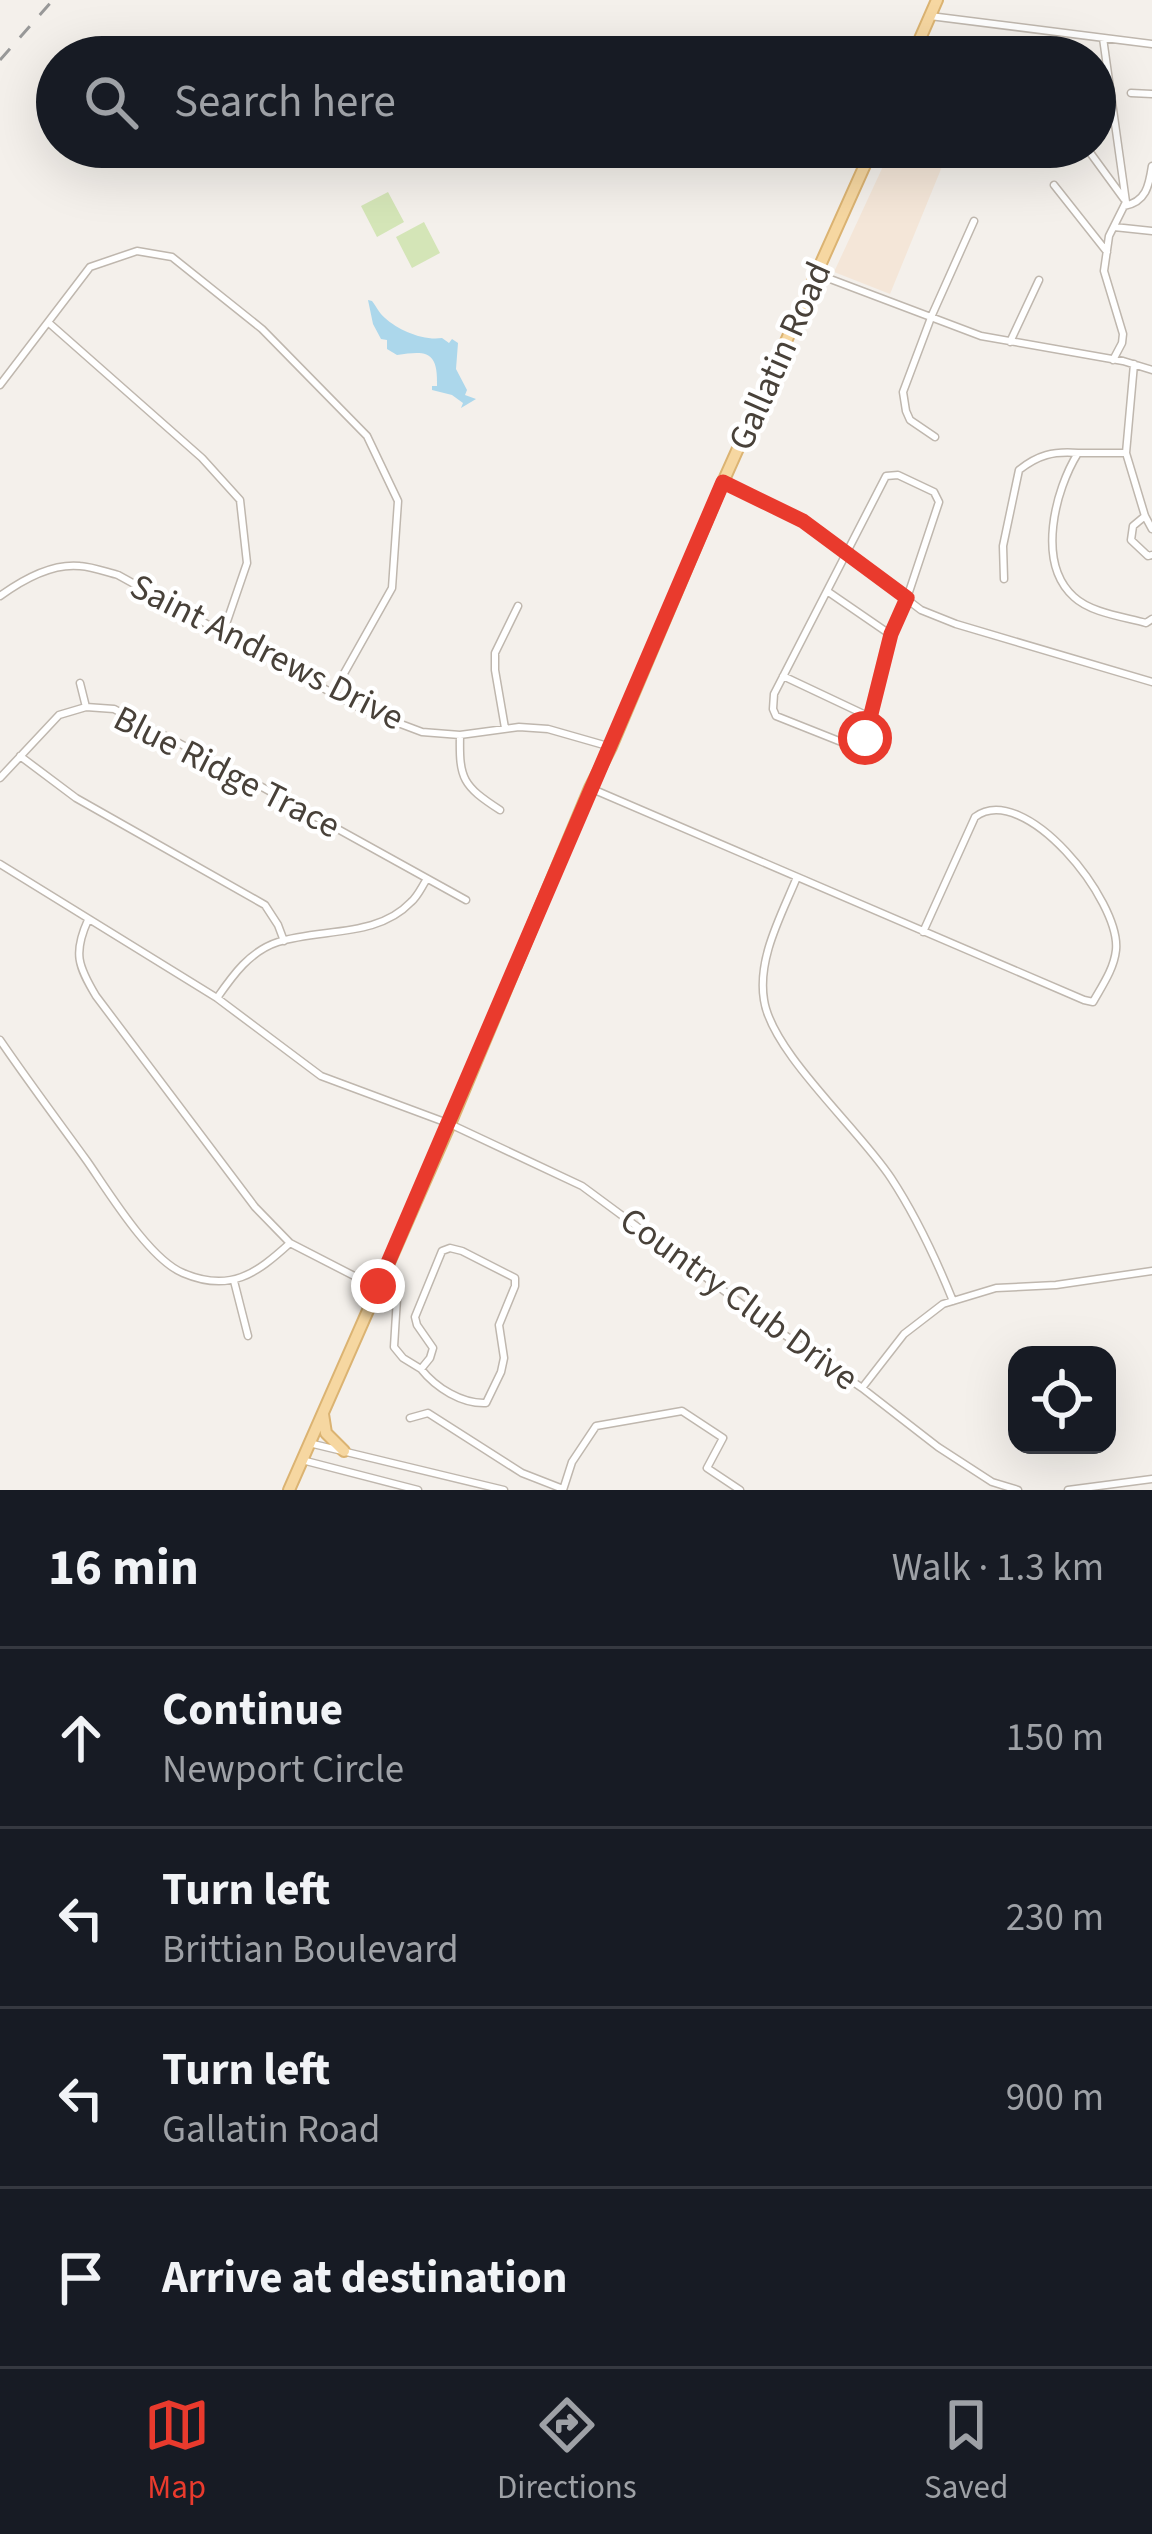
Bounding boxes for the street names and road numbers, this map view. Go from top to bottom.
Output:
street label: Gallatin Road [716,254,844,458]
street label: Saint Andrews Drive [121,561,413,743]
street label: Blue Ridge Trace [105,693,349,851]
street label: Country Club Drive [609,1195,869,1403]

